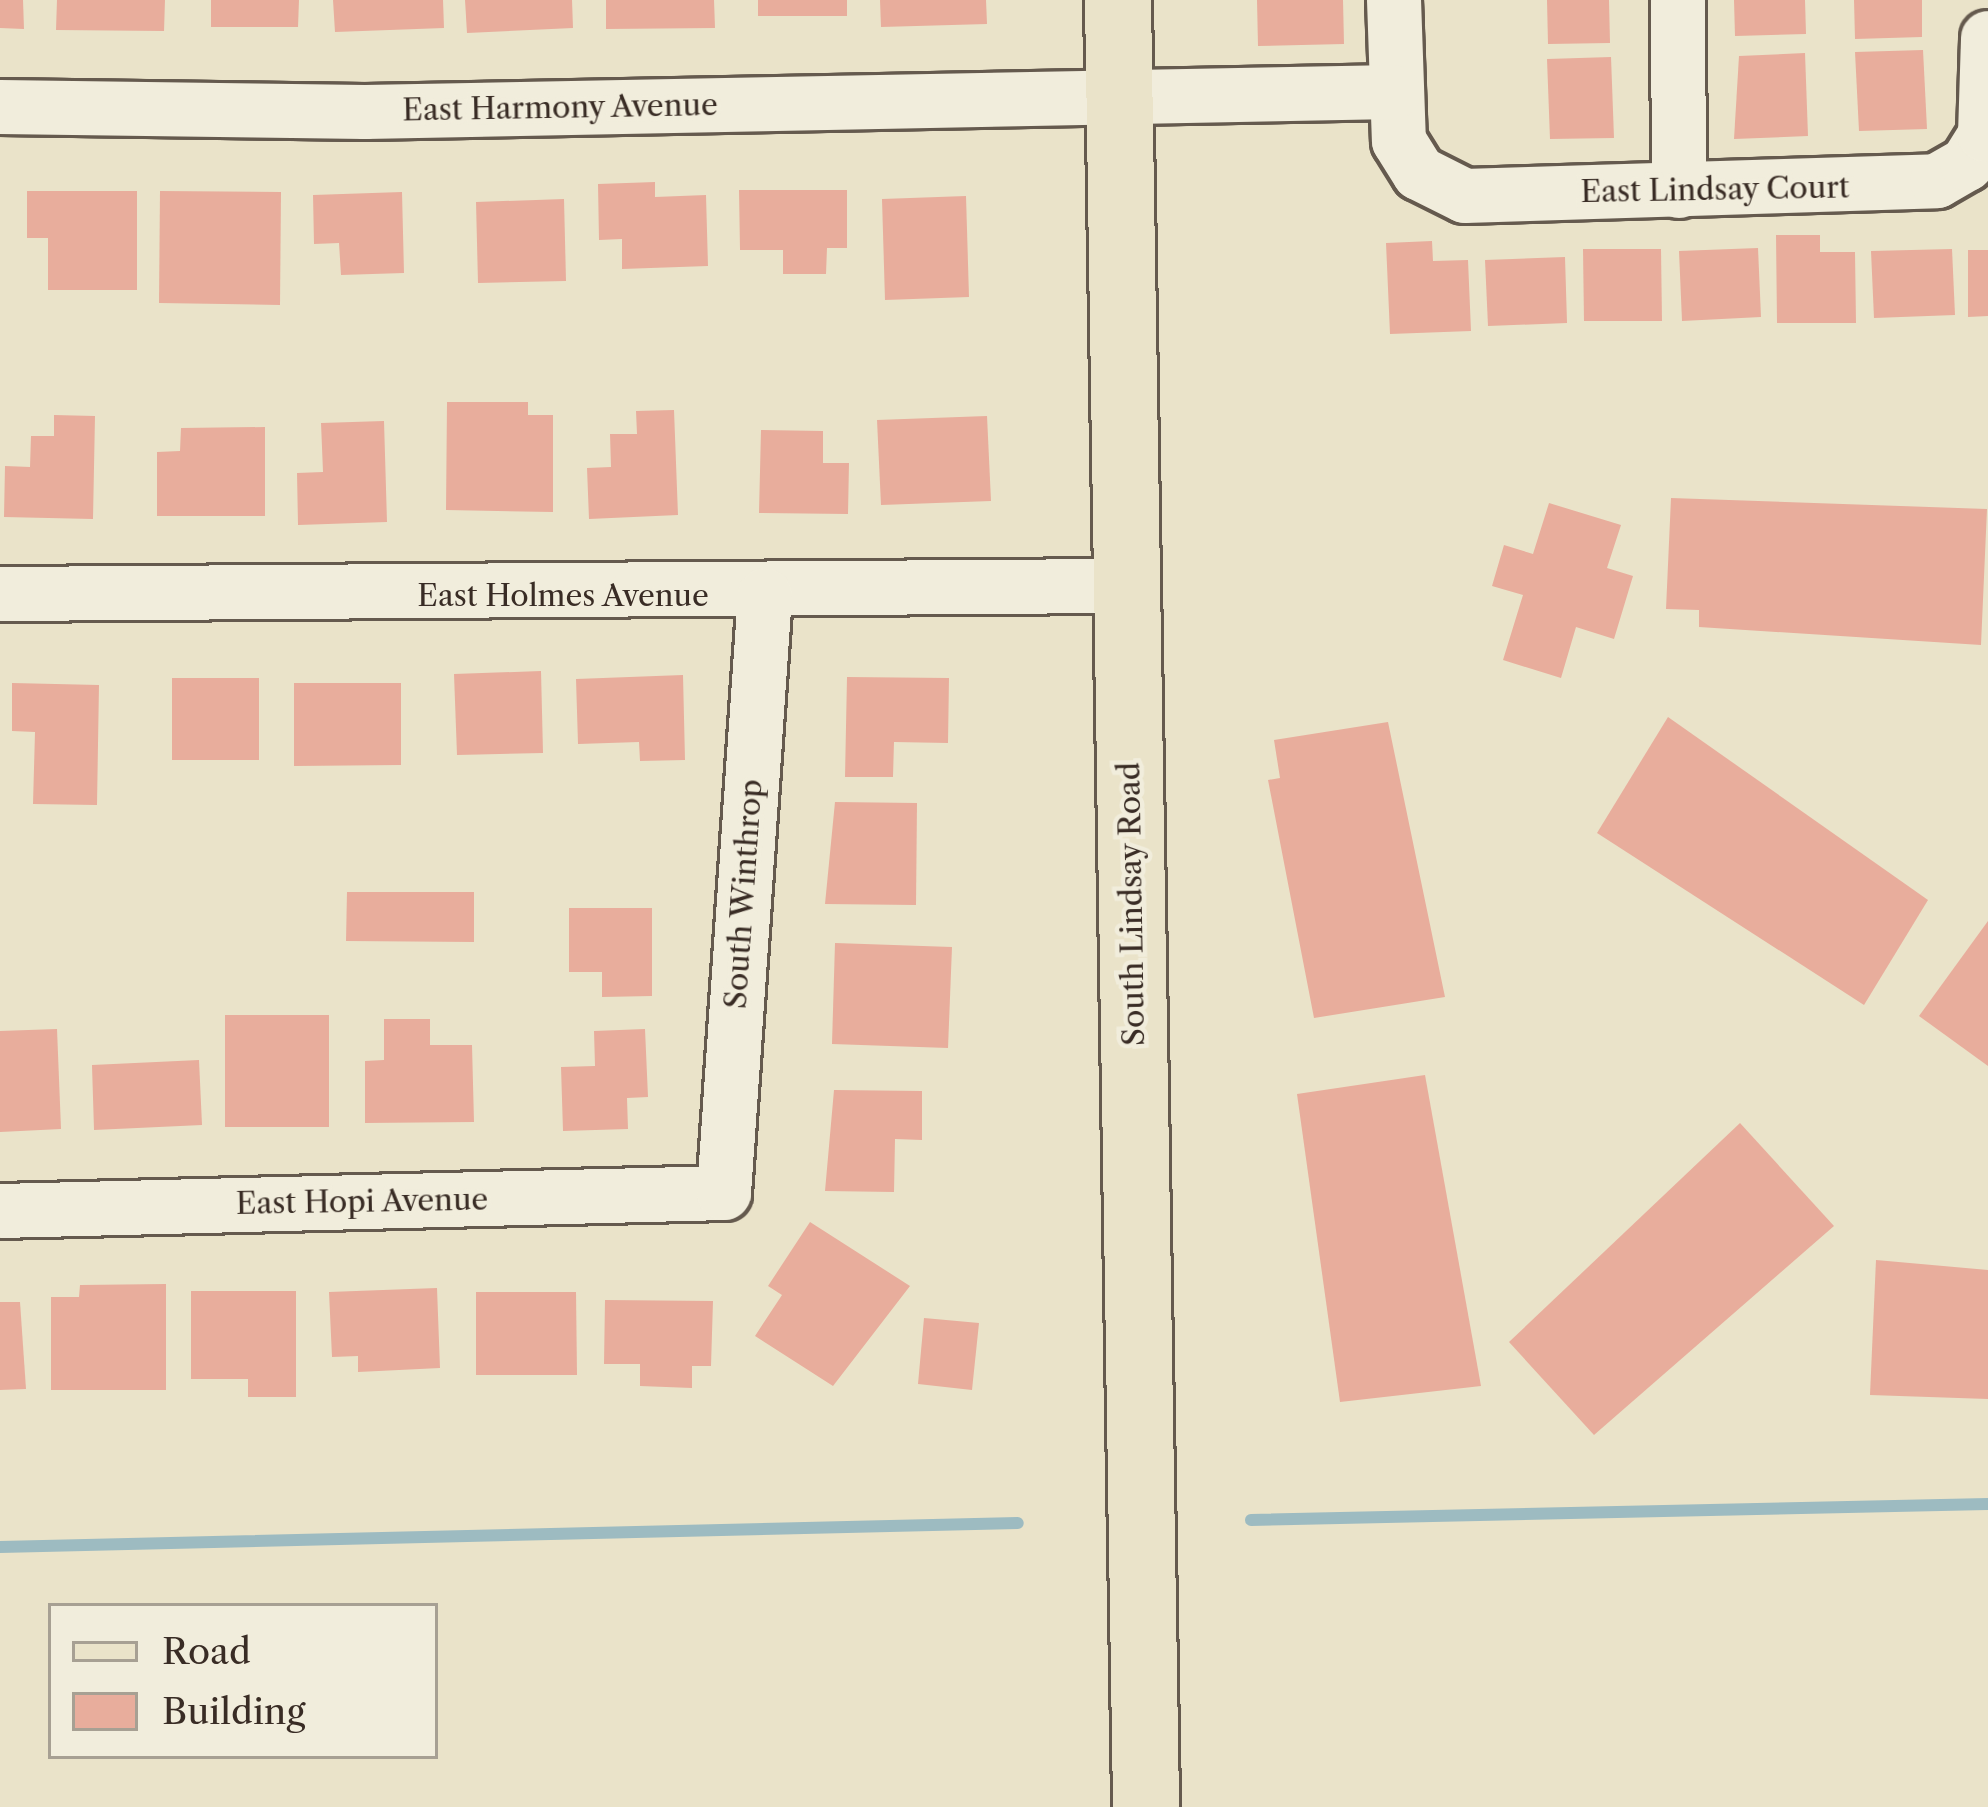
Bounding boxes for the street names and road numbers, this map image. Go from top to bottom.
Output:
street label: East Harmony Avenue [401,87,719,129]
street label: East Lindsay Court [1580,170,1850,210]
street label: East Holmes Avenue [417,578,709,614]
street label: South Lindsay Road [1112,761,1152,1047]
street label: South Winthrop [718,777,770,1011]
street label: East Hopi Avenue [235,1182,489,1222]

